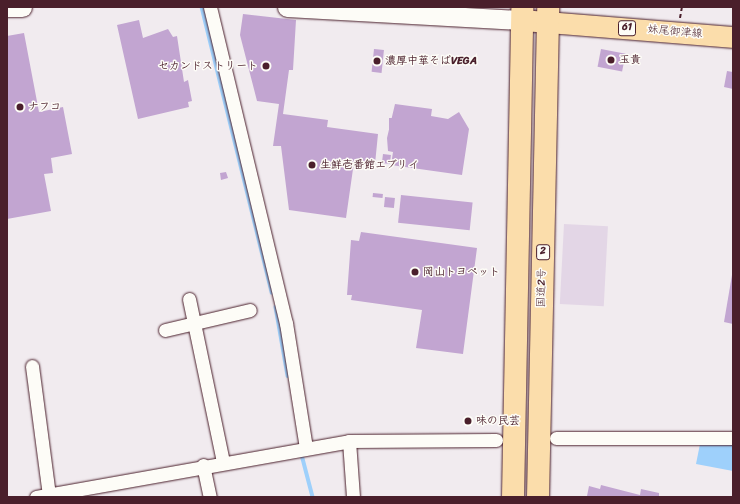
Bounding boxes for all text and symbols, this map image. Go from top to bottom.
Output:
road number: 61 [618,20,636,36]
street label: 妹尾御津線 [647,23,703,41]
place label: 玉貴 [619,53,641,67]
place label: 濃厚中華そばVEGA [385,54,477,68]
marker: 玉貴 [606,55,616,65]
marker: 濃厚中華そばVEGA [372,56,382,66]
place label: セカンドストリート [159,59,258,73]
marker: セカンドストリート [261,61,271,71]
place label: ナフコ [28,100,61,114]
marker: ナフコ [15,102,25,112]
place label: 生鮮壱番館エブリイ [320,158,419,172]
marker: 生鮮壱番館エブリイ [307,160,317,170]
road number: 2 [536,244,550,260]
place label: 岡山トヨペット [423,265,500,279]
marker: 岡山トヨペット [410,267,420,277]
street label: 国道2号 [535,268,549,308]
place label: 味の民芸 [476,414,520,428]
marker: 味の民芸 [463,416,473,426]

